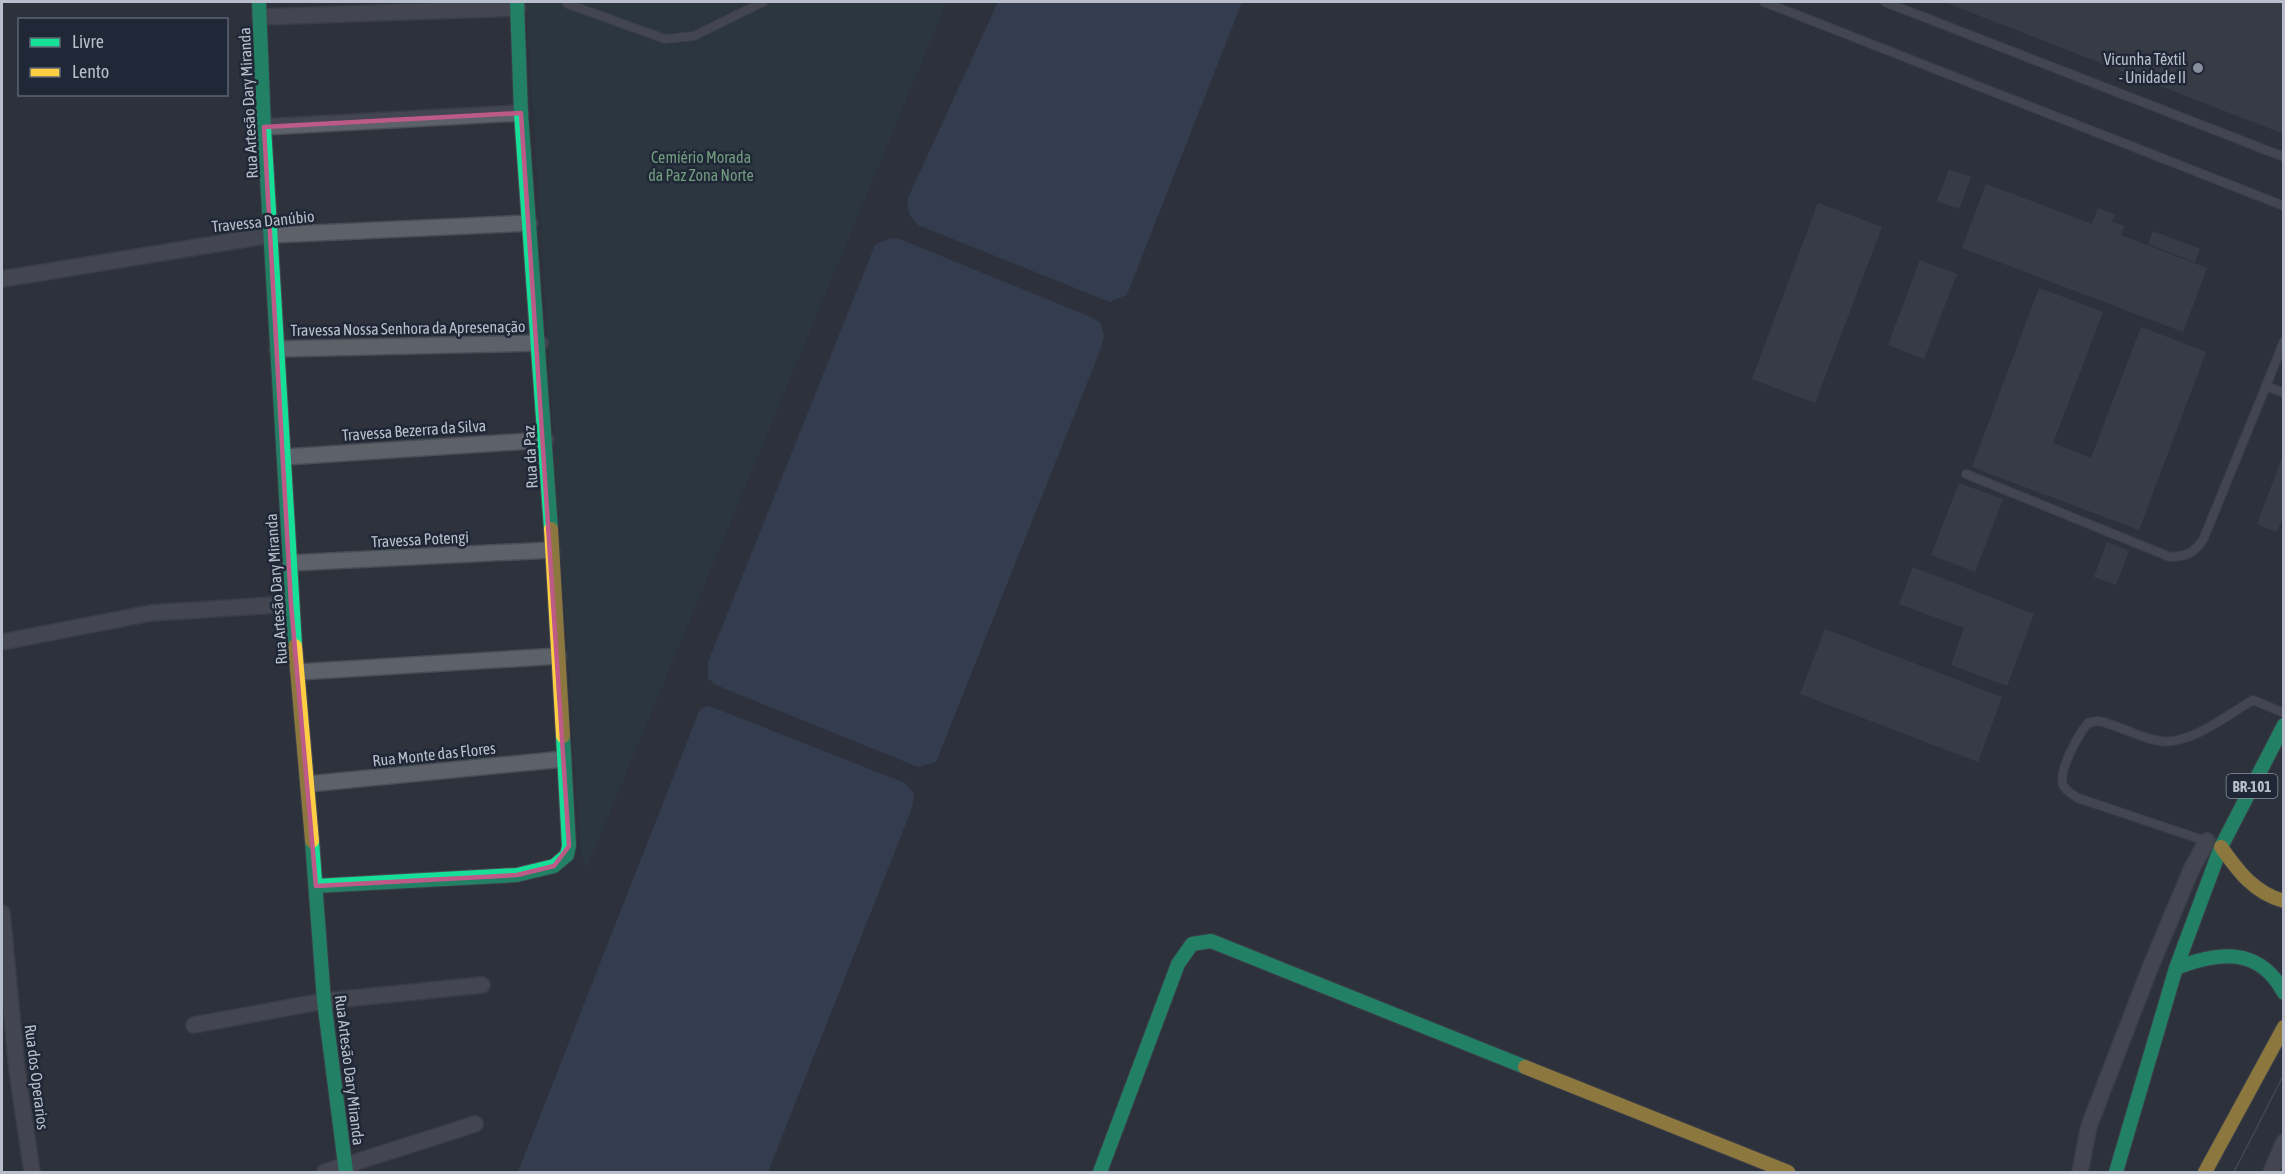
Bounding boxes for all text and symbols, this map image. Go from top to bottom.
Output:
legend [18,18,228,96]
street label: Rua Artesão Dary Miranda [235,27,262,179]
text: Livre [72,31,104,52]
place label: Vicunha Têxtil - Unidade II [2104,50,2187,86]
text: Lento [72,61,109,82]
marker: Vicunha Têxtil - Unidade II [2191,61,2205,75]
park label: Cemiério Morada da Paz Zona Norte [648,148,754,184]
street label: Travessa Danúbio [211,207,315,235]
street label: Travessa Nossa Senhora da Apresenação [290,317,526,340]
street label: Travessa Bezerra da Silva [341,416,487,444]
street label: Rua da Paz [519,425,541,489]
street label: Rua Artesão Dary Miranda [262,513,291,665]
street label: Travessa Potengi [371,527,469,552]
street label: Rua Monte das Flores [371,739,497,769]
road number: BR-101 [2226,774,2278,798]
street label: Rua Artesão Dary Miranda [331,994,368,1146]
street label: Rua dos Operarios [21,1023,52,1131]

